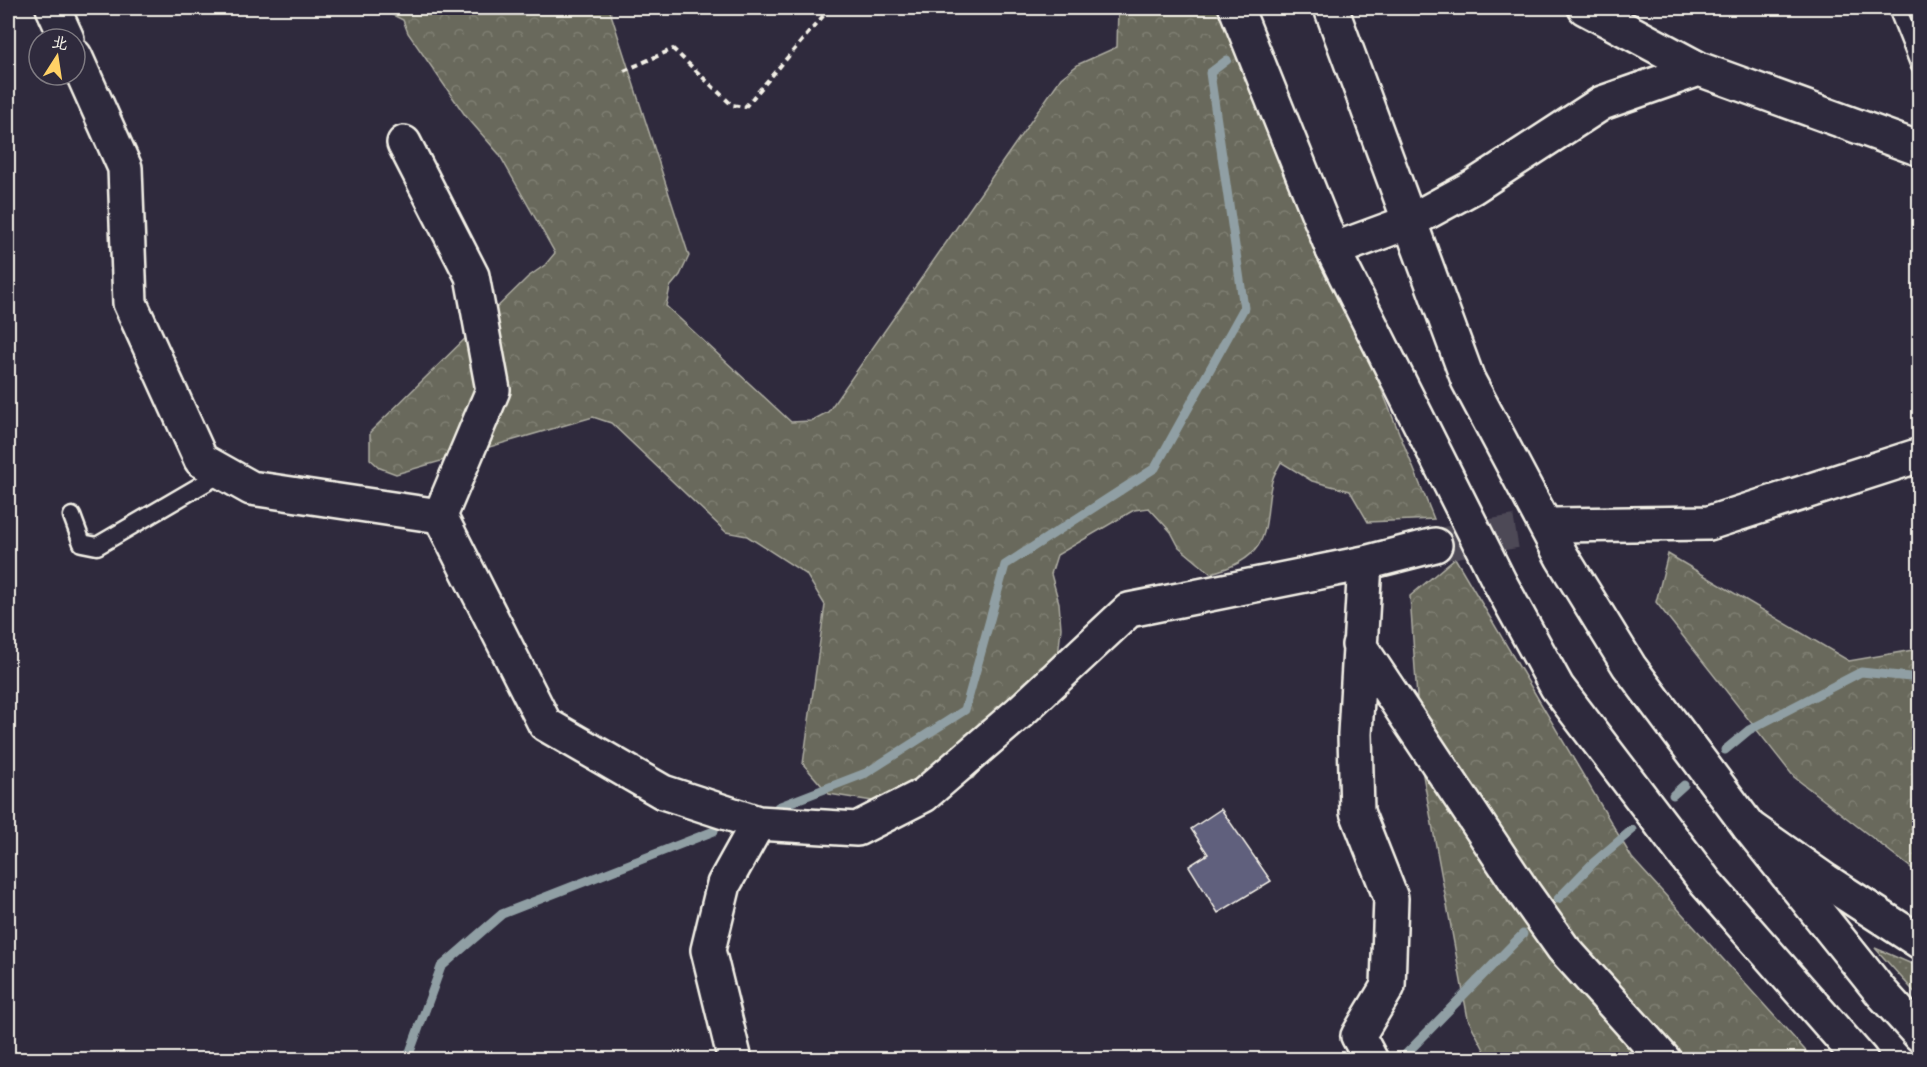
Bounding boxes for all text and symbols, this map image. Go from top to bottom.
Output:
north arrow [27,27,87,87]
text: 北 [49,31,70,58]

